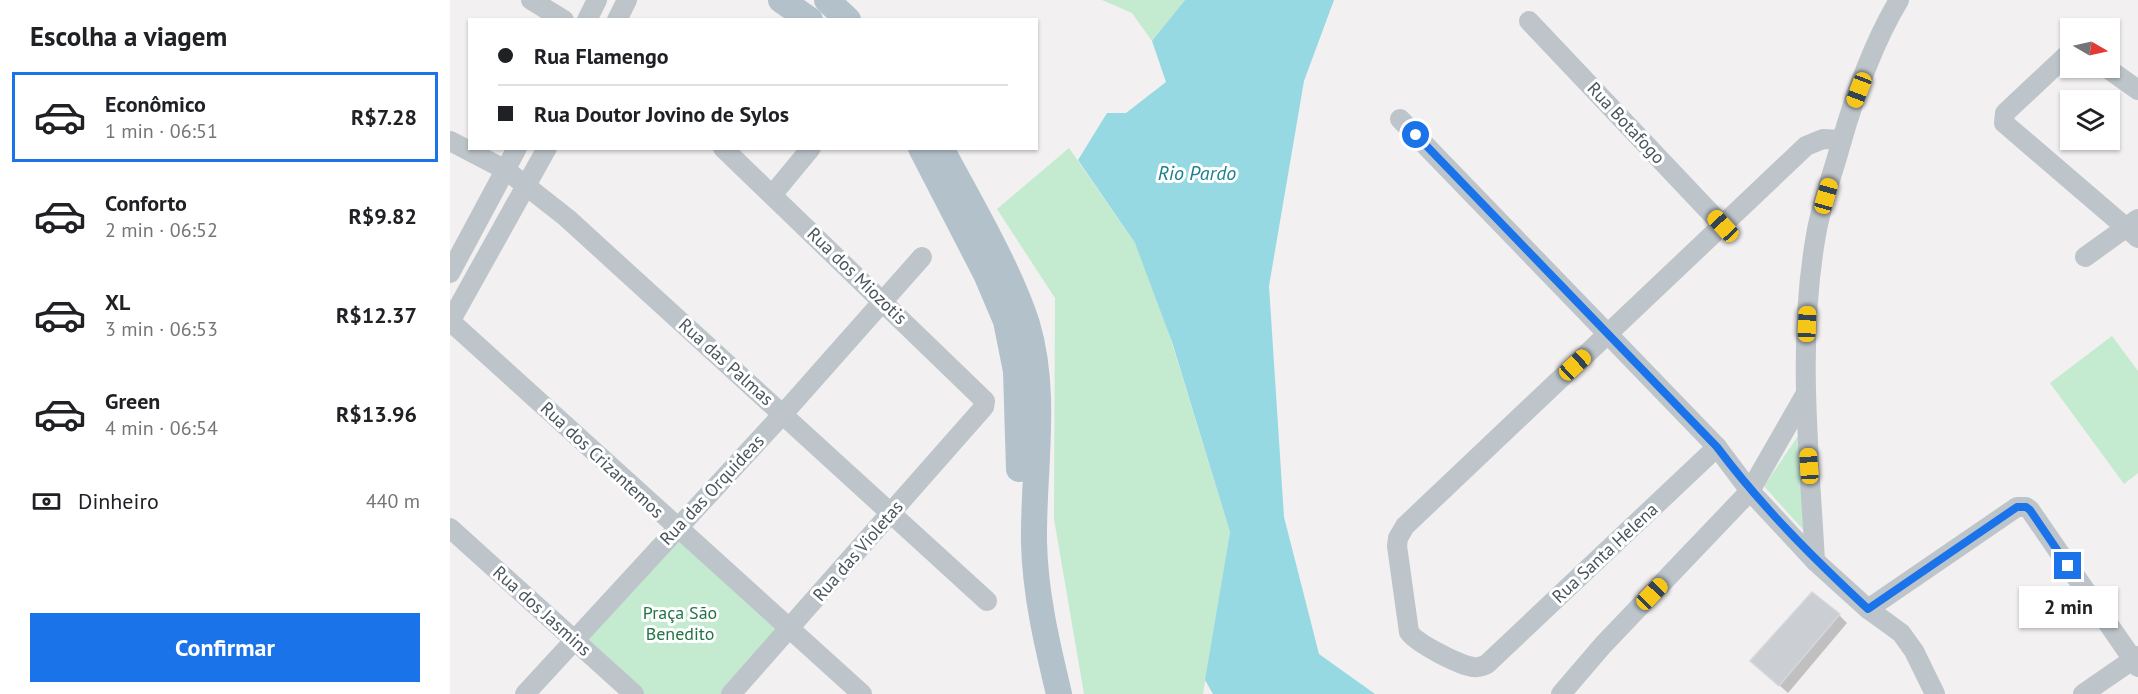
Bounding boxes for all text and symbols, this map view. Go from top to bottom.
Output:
north arrow [2060,18,2120,78]
map controls [2060,18,2120,150]
text: Escolha a viagem [30,19,227,53]
text: Rua Flamengo [534,42,669,70]
car [1844,70,1874,110]
street label: Rua Botafogo [1583,77,1670,168]
icon: car [33,90,87,144]
text: Econômico [105,90,206,118]
button: layers [2060,90,2120,150]
text: Rua Doutor Jovino de Sylos [534,100,789,128]
text: R$7.28 [351,103,417,131]
text: 1 min · 06:51 [105,118,218,144]
route start [1402,121,1429,148]
water label: Rio Pardo [1158,160,1236,186]
car [1812,176,1840,216]
icon: car [33,189,87,243]
text: Conforto [105,189,187,217]
text: R$9.82 [348,202,417,230]
car [1704,207,1742,245]
text: 2 min · 06:52 [105,217,218,243]
street label: Rua dos Miozotis [803,222,912,329]
icon: car [33,288,87,342]
text: XL [105,288,130,316]
text: R$12.37 [336,301,417,329]
car [1797,306,1817,342]
street label: Rua das Palmas [674,313,779,410]
text: 3 min · 06:53 [105,316,218,342]
car [1556,346,1594,384]
icon: car [33,387,87,441]
text: Green [105,387,160,415]
street label: Rua dos Crizantemos [536,397,669,523]
text: R$13.96 [336,400,417,428]
text: 4 min · 06:54 [105,415,218,441]
street label: Rua das Orquideas [654,430,769,550]
car [1799,447,1819,485]
icon: cash [30,485,63,518]
text: Dinheiro [78,487,159,515]
text: 440 m [366,488,420,514]
street label: Rua das Violetas [808,496,908,606]
street label: Rua Santa Helena [1547,498,1662,608]
route end [2054,552,2081,579]
street label: Rua dos Jasmins [488,560,596,661]
car [1633,575,1671,613]
callout: 2 min [2018,587,2118,629]
text: 2 min [2044,594,2093,620]
park label: Praça São Benedito [643,601,717,645]
button: Confirmar [30,613,420,682]

